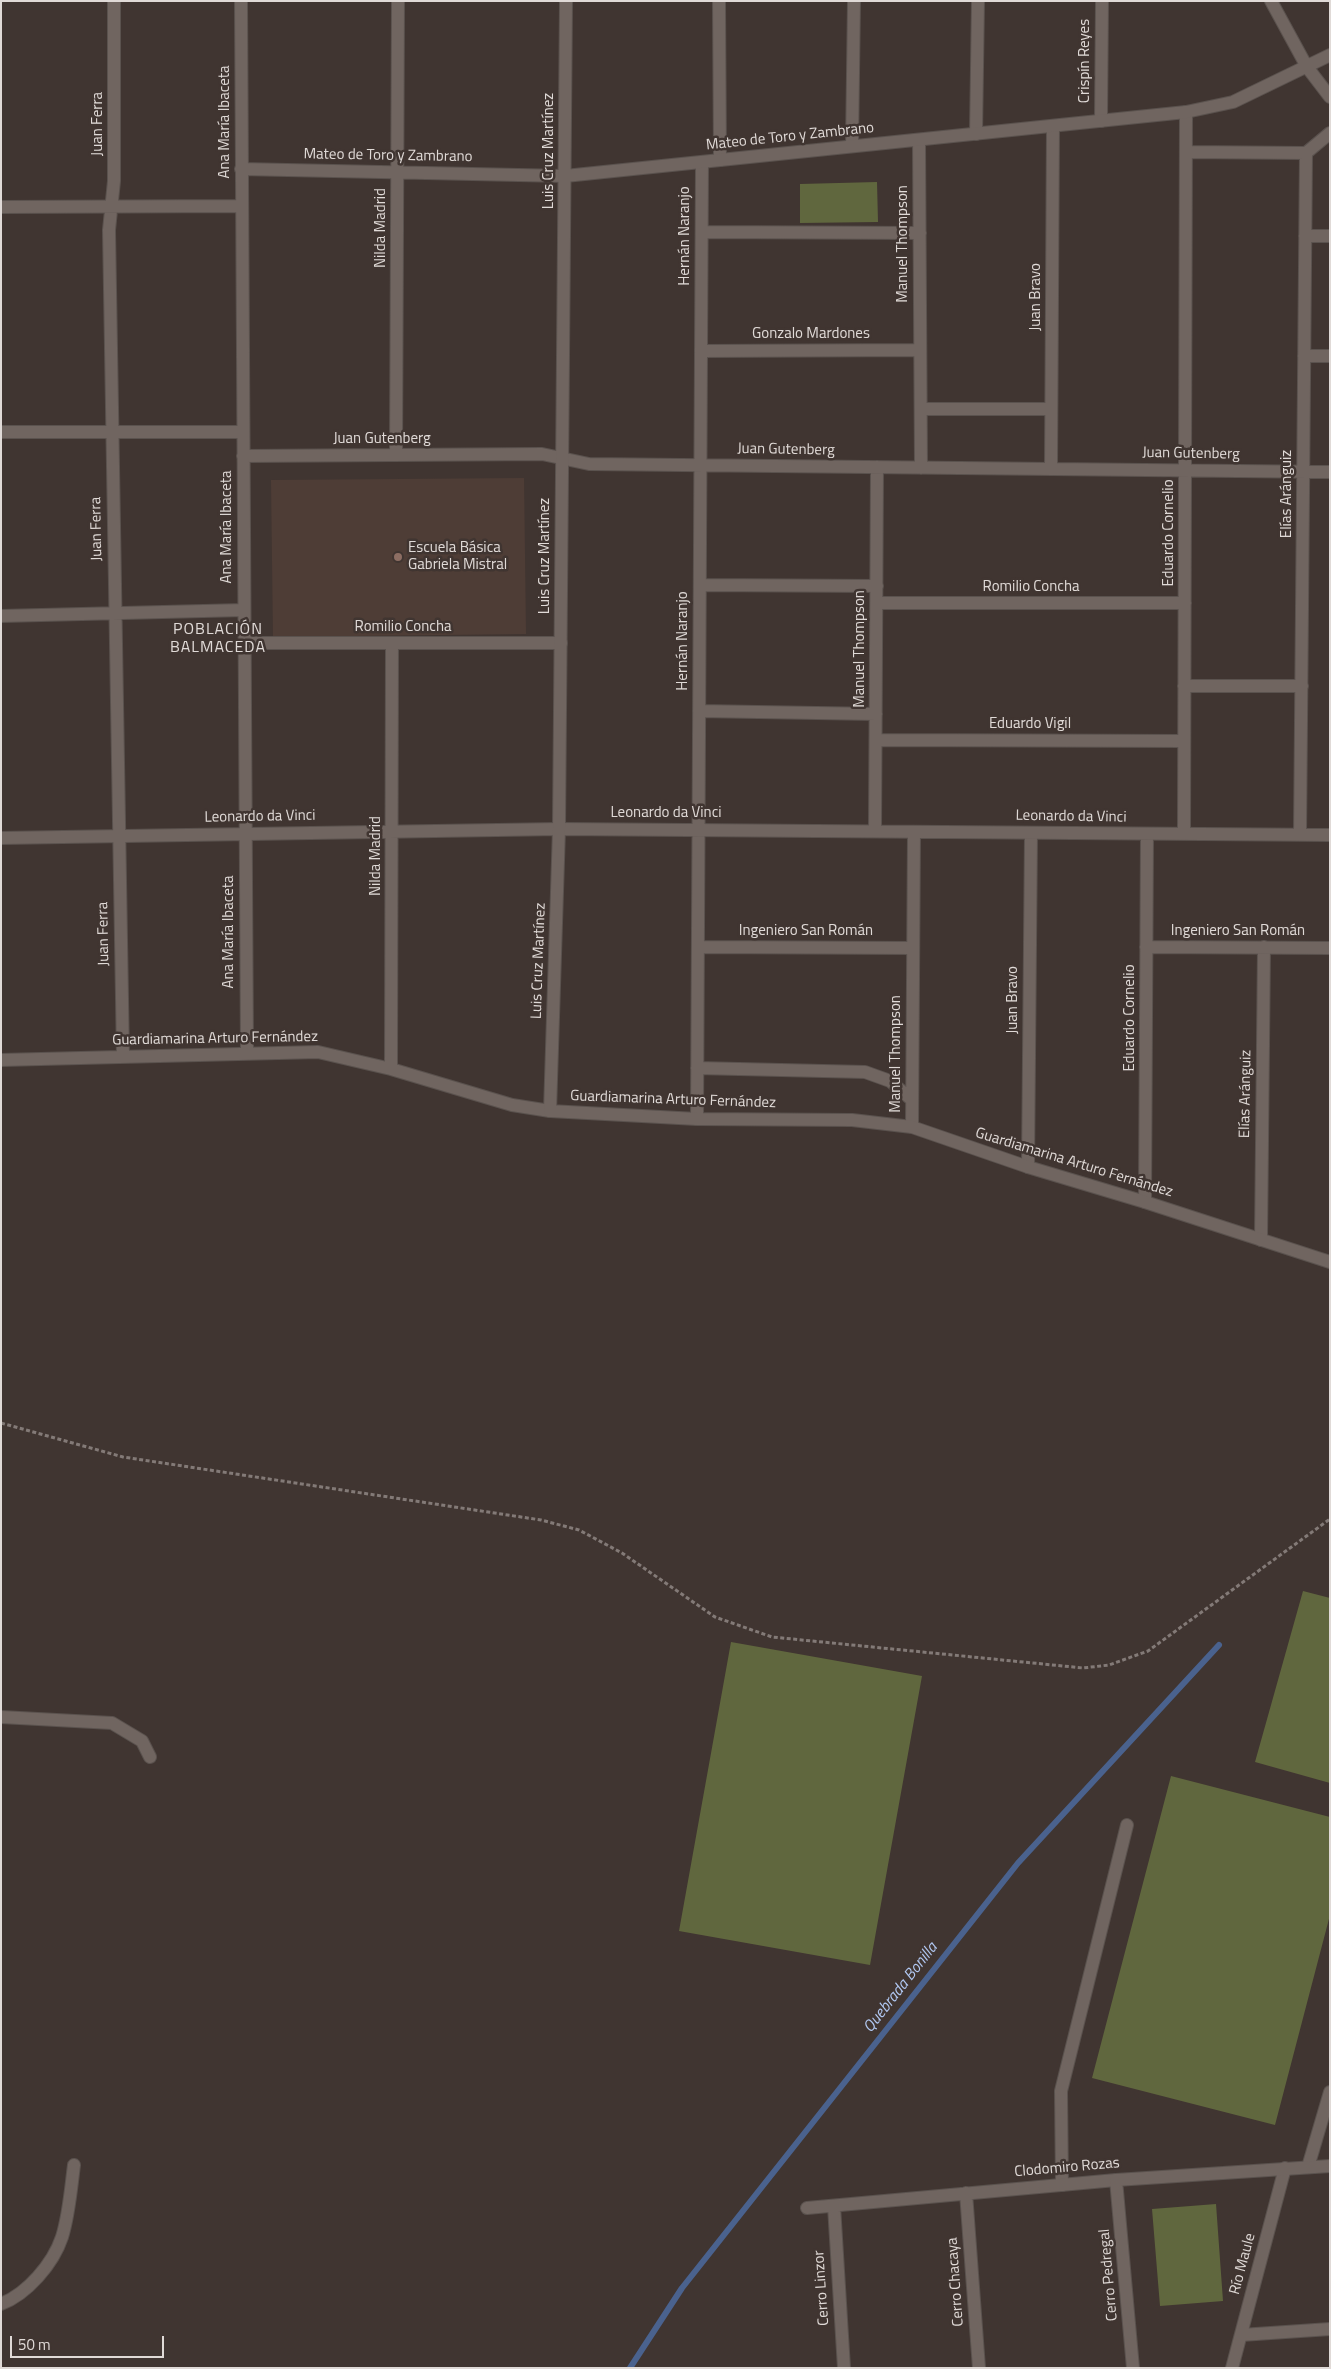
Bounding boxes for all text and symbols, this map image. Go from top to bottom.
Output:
street label: Crispín Reyes [1076,19,1094,103]
street label: Ana María Ibaceta [216,65,234,179]
street label: Juan Ferra [89,92,107,156]
street label: Luis Cruz Martínez [540,93,558,209]
street label: Mateo de Toro y Zambrano [705,119,875,155]
street label: Mateo de Toro y Zambrano [303,146,473,166]
street label: Manuel Thompson [894,185,912,303]
street label: Hernán Naranjo [676,186,694,286]
street label: Nilda Madrid [372,188,390,268]
street label: Juan Bravo [1027,263,1045,331]
street label: Gonzalo Mardones [752,325,870,343]
street label: Juan Gutenberg [333,430,431,448]
street label: Juan Gutenberg [737,440,835,460]
street label: Juan Gutenberg [1142,444,1240,464]
street label: Elías Aránguiz [1278,450,1296,538]
street label: Ana María Ibaceta [218,470,236,584]
street label: Eduardo Cornelio [1160,479,1178,587]
street label: Juan Ferra [87,497,107,561]
street label: Luis Cruz Martínez [536,498,554,614]
place label: Escuela Básica Gabriela Mistral [408,539,507,574]
marker: Escuela Básica Gabriela Mistral [392,551,404,563]
street label: Romilio Concha [983,578,1079,596]
street label: Manuel Thompson [851,590,869,708]
street label: Hernán Naranjo [674,591,692,691]
street label: Romilio Concha [355,618,451,636]
district label: POBLACIÓN BALMACEDA [169,620,267,658]
street label: Eduardo Vigil [989,715,1071,733]
street label: Leonardo da Vinci [611,804,721,822]
street label: Leonardo da Vinci [204,807,316,827]
street label: Leonardo da Vinci [1015,807,1127,827]
street label: Nilda Madrid [367,816,385,896]
street label: Ana María Ibaceta [220,875,238,989]
street label: Juan Ferra [94,902,114,966]
street label: Luis Cruz Martínez [528,903,550,1019]
street label: Ingeniero San Román [739,922,873,940]
street label: Ingeniero San Román [1171,922,1305,940]
street label: Eduardo Cornelio [1121,964,1139,1072]
street label: Juan Bravo [1004,966,1022,1034]
street label: Manuel Thompson [887,995,905,1113]
street label: Guardiamarina Arturo Fernández [112,1028,318,1050]
street label: Elías Aránguiz [1236,1050,1256,1138]
street label: Guardiamarina Arturo Fernández [570,1087,776,1113]
street label: Guardiamarina Arturo Fernández [973,1124,1175,1202]
water label: Quebrada Bonilla [860,1939,942,2037]
street label: Clodomiro Rozas [1014,2154,1120,2182]
street label: Cerro Pedregal [1096,2228,1122,2322]
street label: Río Maule [1226,2231,1260,2297]
street label: Cerro Chacaya [944,2237,968,2327]
street label: Cerro Linzor [810,2250,834,2326]
scale bar [12,2326,166,2358]
text: 50 m [18,2333,51,2356]

